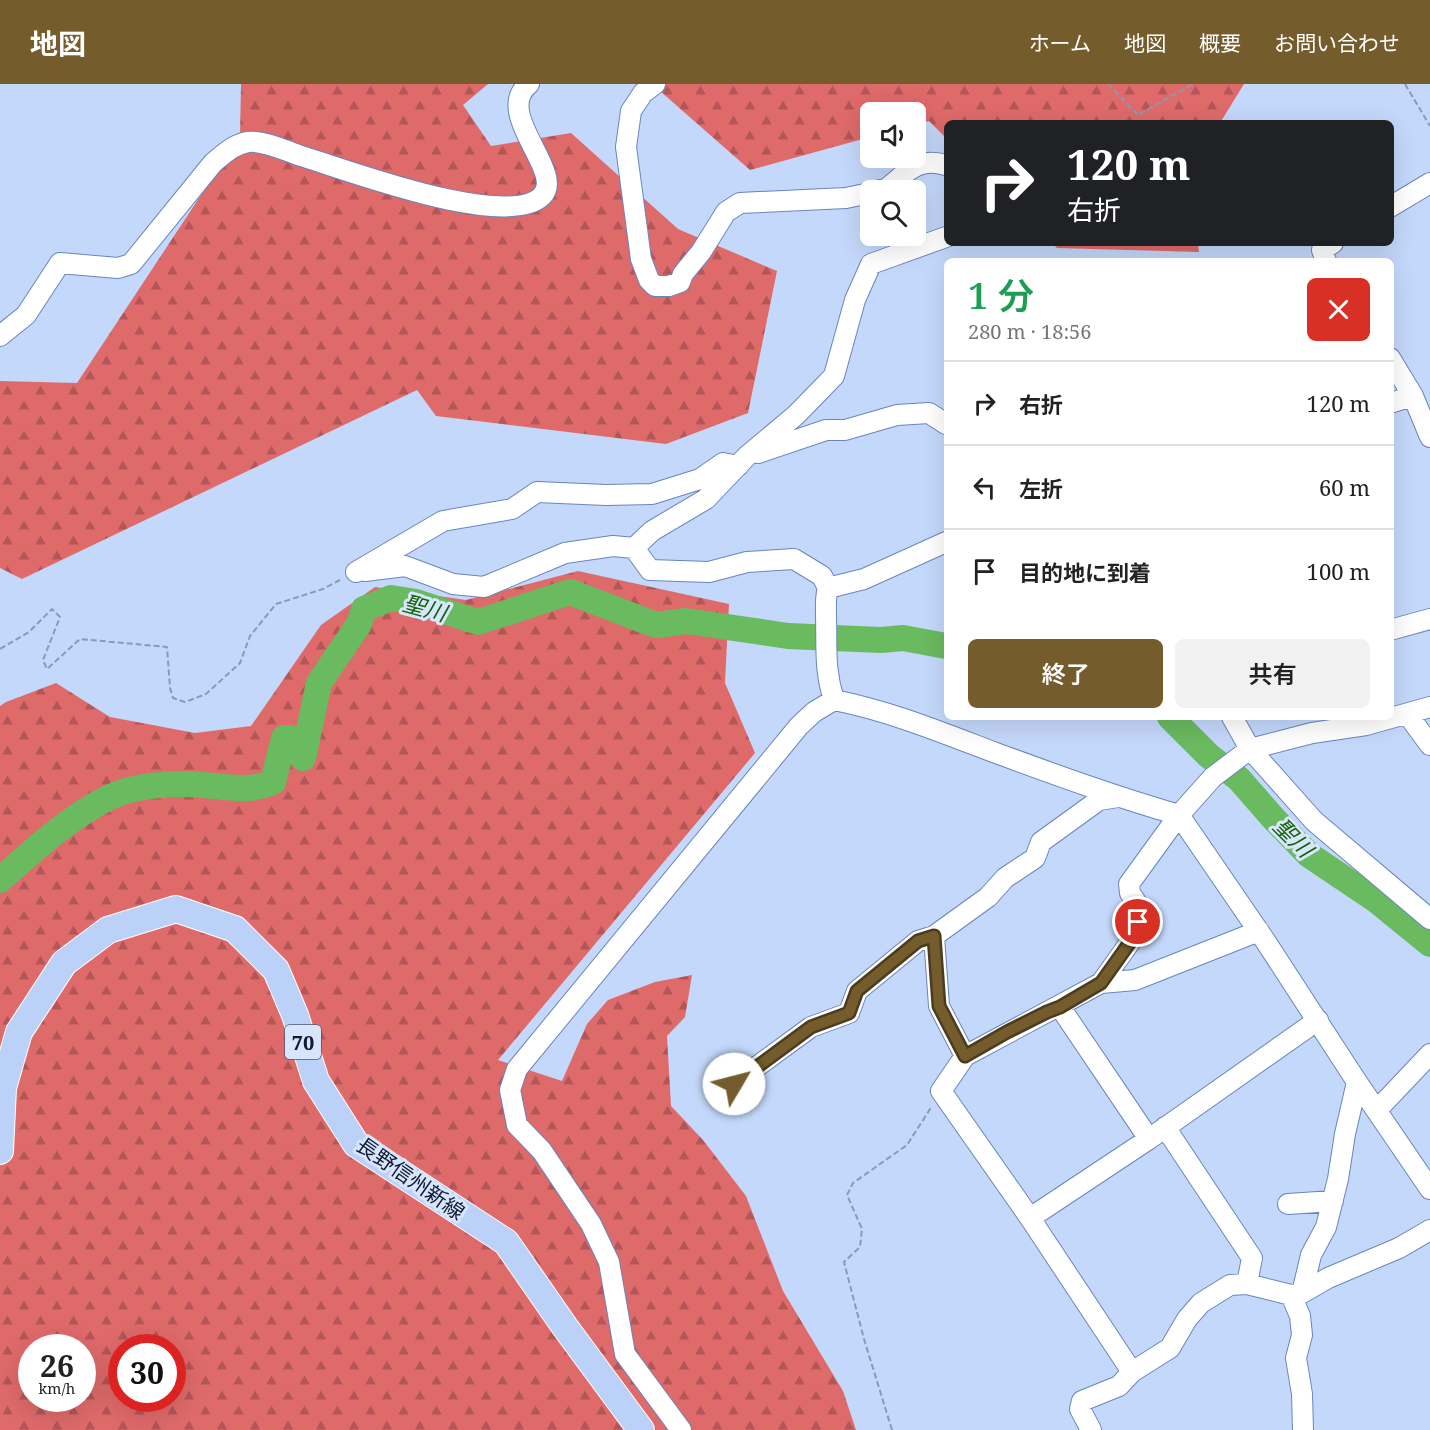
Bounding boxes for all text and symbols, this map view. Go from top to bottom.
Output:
text: 地図 [30,24,86,62]
text: ホーム [1029,29,1091,57]
text: 地図 [1124,29,1166,57]
text: 概要 [1199,29,1241,57]
text: お問い合わせ [1274,29,1400,57]
map controls [860,102,926,246]
button: sound [860,102,926,168]
text: 120 m [1067,135,1191,192]
icon: right [968,144,1046,222]
button: search [860,180,926,246]
text: 右折 [1067,191,1121,228]
text: 1 分 [968,271,1034,320]
button: close [1307,278,1370,341]
text: 280 m · 18:56 [968,318,1091,345]
icon: right [968,387,1001,420]
text: 120 m [1307,388,1370,418]
text: 右折 [1019,389,1063,419]
icon: left [968,471,1001,504]
text: 60 m [1319,472,1370,502]
text: 左折 [1019,473,1063,503]
icon: arrive [968,555,1001,588]
text: 100 m [1307,556,1370,586]
text: 目的地に到着 [1019,557,1151,587]
water label: 聖川 [400,587,452,628]
button: 終了 [968,639,1163,708]
button: 共有 [1175,639,1370,708]
water label: 聖川 [1268,811,1322,865]
pin [1112,896,1163,947]
icon: arrive [1121,905,1154,938]
road number: 70 [285,1025,321,1059]
position arrow [702,1052,766,1116]
street label: 長野信州新線 [351,1130,471,1226]
speed limit sign: 30 [108,1334,186,1412]
text: 26 [40,1345,74,1386]
text: km/h [39,1378,75,1398]

